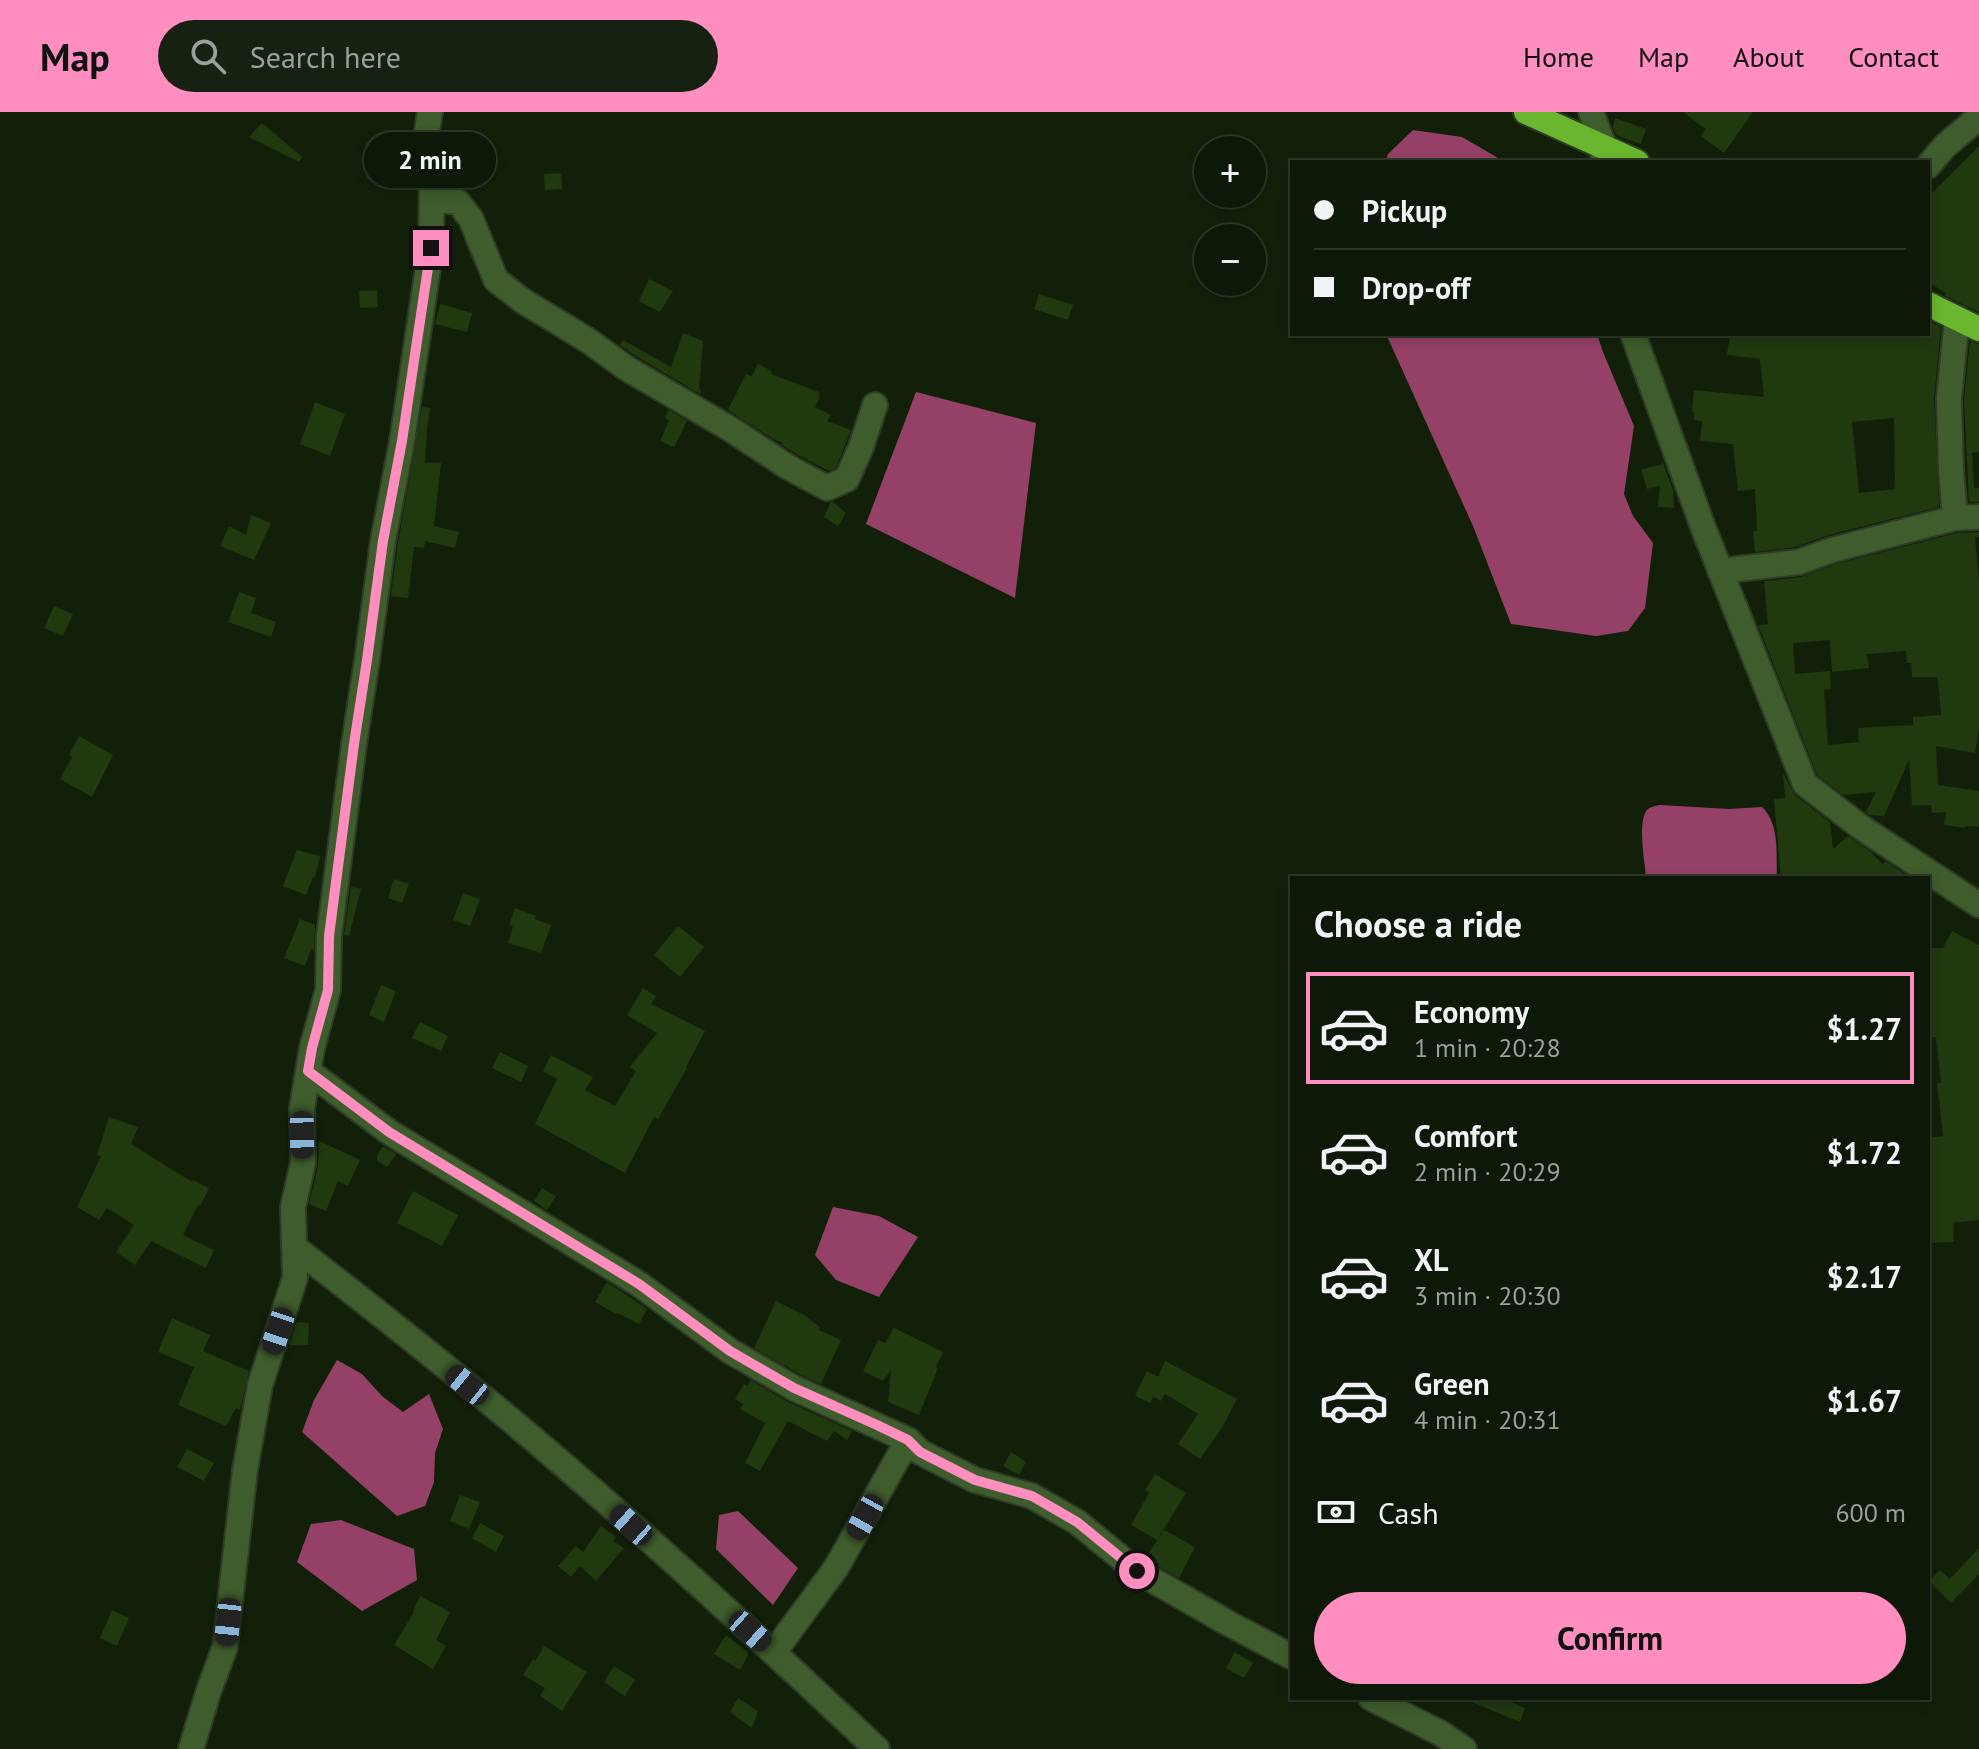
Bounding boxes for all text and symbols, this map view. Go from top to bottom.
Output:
search box [158,20,718,92]
text: Map [40,32,110,81]
icon: search [186,34,230,78]
text: Search here [250,37,401,76]
text: Home [1523,38,1594,75]
text: Map [1638,38,1689,75]
text: About [1733,38,1804,75]
text: Contact [1848,38,1939,75]
callout: 2 min [365,132,497,188]
map controls [1194,136,1266,296]
button: + [1194,136,1266,208]
text: 2 min [398,143,462,176]
text: Pickup [1362,191,1447,230]
button: − [1194,224,1266,296]
route end [413,230,449,266]
text: Drop-off [1362,268,1470,307]
text: Choose a ride [1314,900,1522,947]
icon: car [1318,992,1390,1064]
text: Economy [1414,992,1529,1031]
text: $1.27 [1827,1009,1902,1048]
text: 1 min · 20:28 [1414,1031,1561,1064]
car [290,1111,314,1159]
icon: car [1318,1116,1390,1188]
text: Comfort [1414,1116,1517,1155]
text: $1.72 [1827,1133,1902,1172]
text: 2 min · 20:29 [1414,1155,1561,1188]
icon: car [1318,1240,1390,1312]
text: XL [1414,1240,1448,1279]
text: $2.17 [1827,1257,1902,1296]
text: 3 min · 20:30 [1414,1279,1561,1312]
car [259,1304,297,1358]
car [441,1361,493,1409]
icon: car [1318,1364,1390,1436]
text: Green [1414,1364,1489,1403]
text: $1.67 [1827,1381,1902,1420]
text: 4 min · 20:31 [1414,1403,1561,1436]
car [843,1490,887,1544]
icon: cash [1314,1490,1358,1534]
text: Cash [1378,1493,1439,1532]
text: 600 m [1835,1496,1906,1529]
car [605,1500,657,1550]
route start [1119,1553,1155,1589]
button: Confirm [1314,1592,1906,1684]
car [214,1597,242,1647]
car [724,1606,776,1656]

